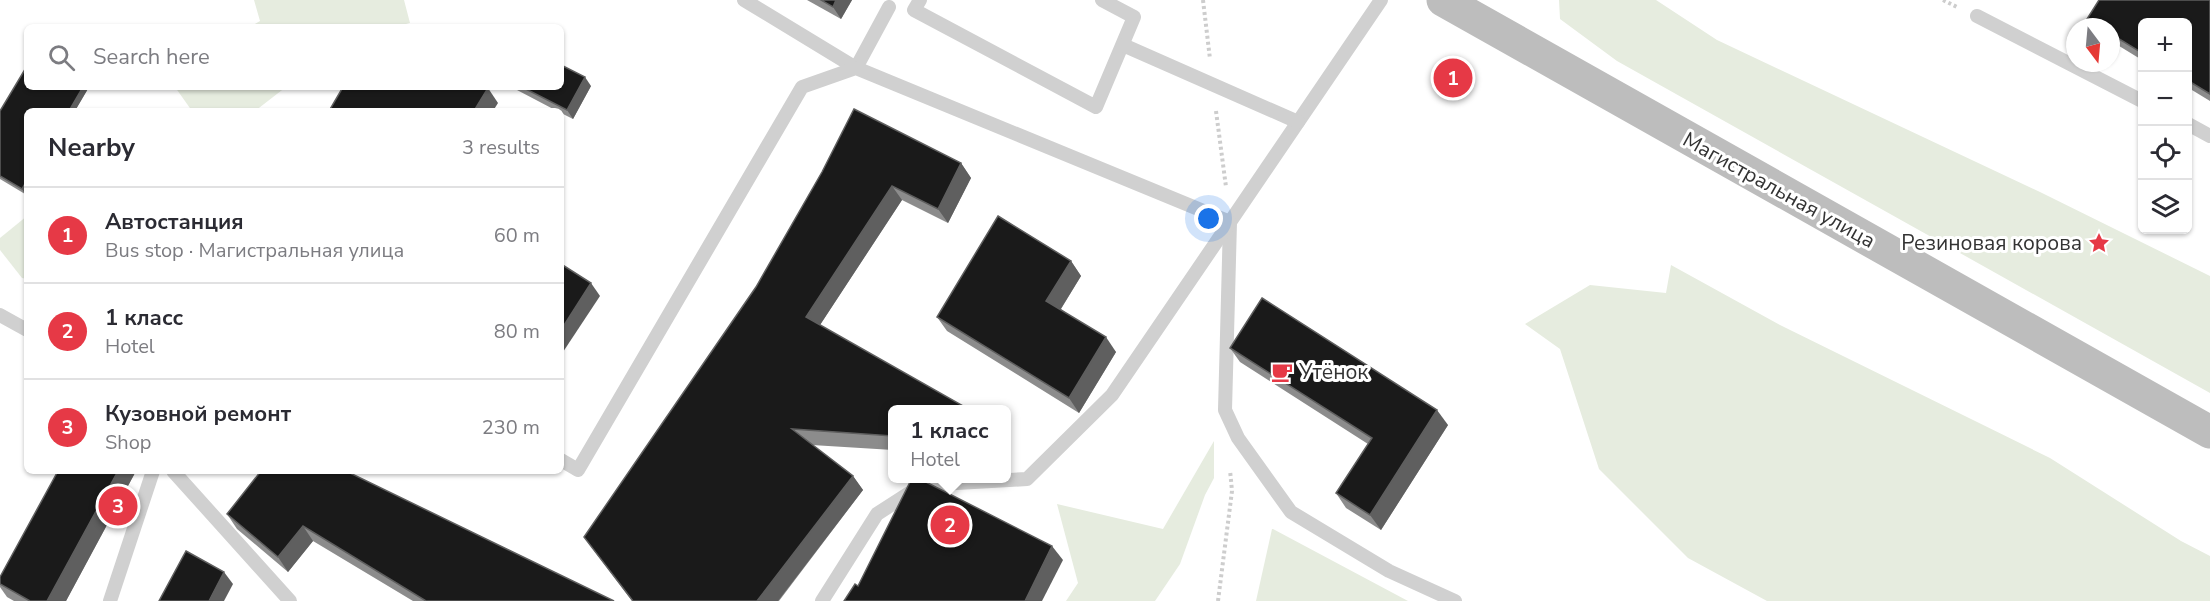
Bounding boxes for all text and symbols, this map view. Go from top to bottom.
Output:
north arrow [2066,18,2120,72]
map controls [2138,18,2192,234]
button: + [2138,18,2192,72]
search box [24,24,564,90]
icon: search [45,41,78,74]
text: Search here [93,42,210,72]
pin: 1 [1434,56,1472,100]
button: − [2138,72,2192,126]
street label: Магистральная улица [1678,125,1880,255]
button: locate [2138,126,2192,180]
text: Nearby [48,130,135,165]
text: 3 results [462,134,540,161]
button: layers [2138,180,2192,234]
your location [1194,204,1223,233]
text: Автостанция [105,207,244,237]
text: 1 [62,222,74,249]
text: 60 m [494,222,540,249]
place label: Резиновая корова [1901,229,2082,257]
place icon: Резиновая корова [2087,231,2111,255]
text: Bus stop · Магистральная улица [105,237,404,264]
text: 1 класс [105,303,183,333]
text: 2 [62,318,74,345]
text: 80 m [494,318,540,345]
text: Hotel [105,333,155,360]
place label: Утёнок [1298,358,1369,386]
cafe icon: Утёнок [1270,360,1294,384]
text: Кузовной ремонт [105,399,291,429]
popup [888,405,1011,483]
text: 3 [62,414,74,441]
text: 230 m [482,414,540,441]
text: 1 класс [910,416,989,446]
text: Shop [105,429,151,456]
text: Hotel [910,446,960,473]
pin: 3 [98,484,138,528]
pin: 2 [930,502,970,548]

